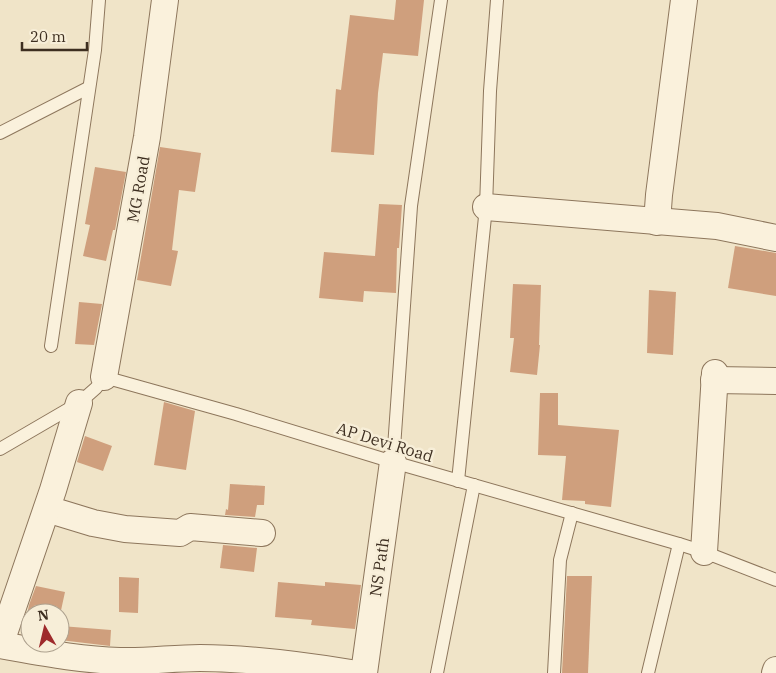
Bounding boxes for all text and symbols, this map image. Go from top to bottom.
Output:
scale bar [22,20,88,52]
text: 20 m [30,27,66,46]
street label: MG Road [122,154,154,224]
street label: AP Devi Road [334,418,436,466]
street label: NS Path [365,536,393,598]
north arrow [20,603,70,653]
text: N [36,605,50,625]

